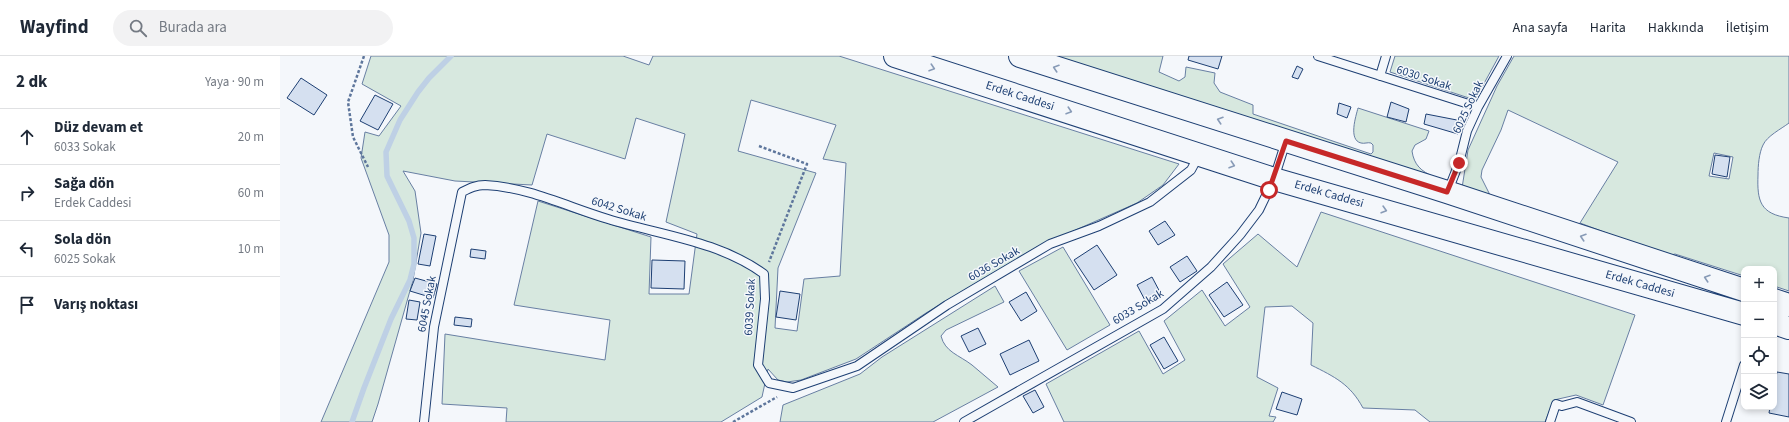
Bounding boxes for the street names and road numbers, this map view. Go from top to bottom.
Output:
street label: 6030 Sokak [1394,61,1454,95]
street label: Erdek Caddesi [983,77,1057,115]
street label: 6025 Sokak [1448,78,1488,136]
street label: Erdek Caddesi [1292,176,1366,212]
street label: 6042 Sokak [589,193,649,225]
street label: 6036 Sokak [965,242,1023,286]
street label: Erdek Caddesi [1603,266,1677,302]
street label: 6045 Sokak [413,274,441,334]
street label: 6039 Sokak [740,278,760,336]
street label: 6033 Sokak [1109,285,1167,329]

